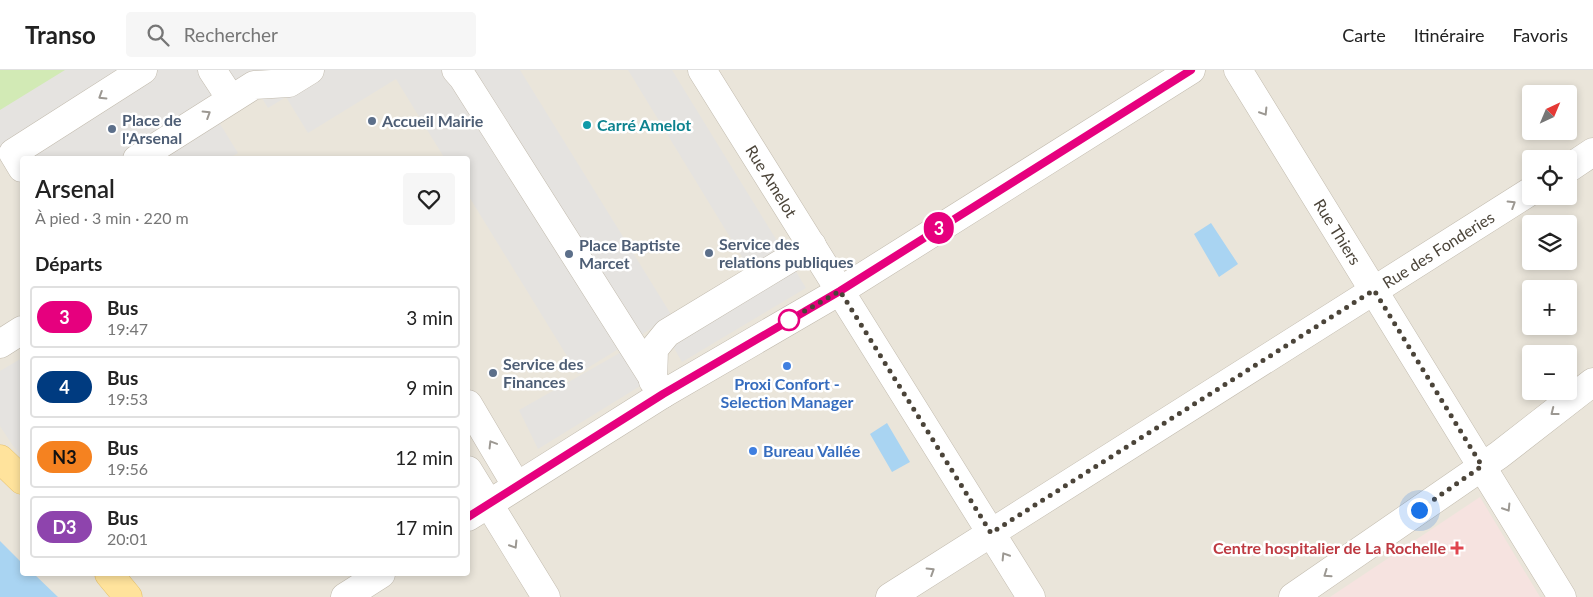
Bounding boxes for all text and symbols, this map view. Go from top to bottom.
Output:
search box [126,12,476,57]
text: Transo [25,20,96,49]
icon: search [144,21,172,49]
text: Rechercher [184,23,278,46]
text: Carte [1342,24,1386,46]
text: Itinéraire [1414,24,1484,46]
text: Favoris [1512,24,1568,46]
north arrow [1522,85,1578,140]
map controls [1522,85,1577,400]
one-way arrow [99,90,108,99]
one-way arrow [1257,106,1267,115]
place label: Place de l'Arsenal [122,110,182,147]
one-way arrow [202,110,211,120]
place label: Accueil Mairie [381,111,484,130]
marker: Accueil Mairie [366,115,378,127]
place label: Carré Amelot [597,115,691,134]
marker: Carré Amelot [581,119,593,131]
marker: Place de l'Arsenal [106,123,118,135]
street label: Rue Amelot [742,141,802,221]
button: locate [1522,150,1577,205]
button: heart [403,173,455,225]
text: Arsenal [35,174,115,203]
street label: Rue Thiers [1310,195,1365,268]
one-way arrow [1507,200,1516,210]
street label: Rue des Fonderies [1379,207,1497,292]
text: À pied · 3 min · 220 m [35,208,189,227]
line badge: 3 [923,212,955,244]
button: layers [1522,215,1577,270]
text: 3 [934,217,944,239]
place label: Service des relations publiques [719,234,854,271]
place label: Place Baptiste Marcet [579,235,681,272]
marker: Service des relations publiques [703,247,715,259]
marker: Place Baptiste Marcet [563,248,575,260]
text: Départs [35,252,102,275]
button: + [1522,280,1577,335]
text: Bus [107,296,138,319]
text: 3 [59,306,70,328]
text: 3 min [406,306,453,329]
unlabelled marker [778,309,800,331]
text: 19:47 [107,319,148,338]
button: − [1522,345,1577,400]
place label: Service des Finances [503,354,583,391]
marker: Proxi Confort - Selection Manager [781,360,793,372]
text: Bus [107,366,138,389]
marker: Service des Finances [487,367,499,379]
place label: Proxi Confort - Selection Manager [721,374,853,411]
text: 4 [59,376,70,398]
text: 9 min [406,376,453,399]
text: 19:53 [107,389,148,408]
one-way arrow [1550,406,1560,415]
text: Bus [107,436,138,459]
one-way arrow [488,441,498,450]
place label: Bureau Vallée [763,441,861,460]
marker: Bureau Vallée [747,445,759,457]
text: N3 [52,446,77,468]
text: 12 min [395,446,453,469]
text: 19:56 [107,459,148,478]
your location [1407,498,1432,523]
one-way arrow [1501,502,1511,511]
text: Bus [107,506,138,529]
text: D3 [52,516,77,538]
text: 17 min [395,516,453,539]
text: 20:01 [107,529,148,548]
place label: Centre hospitalier de La Rochelle [1213,538,1446,557]
one-way arrow [507,540,517,549]
marker: Centre hospitalier de La Rochelle [1450,541,1464,555]
one-way arrow [1002,552,1012,561]
one-way arrow [925,568,934,577]
one-way arrow [1323,568,1333,577]

